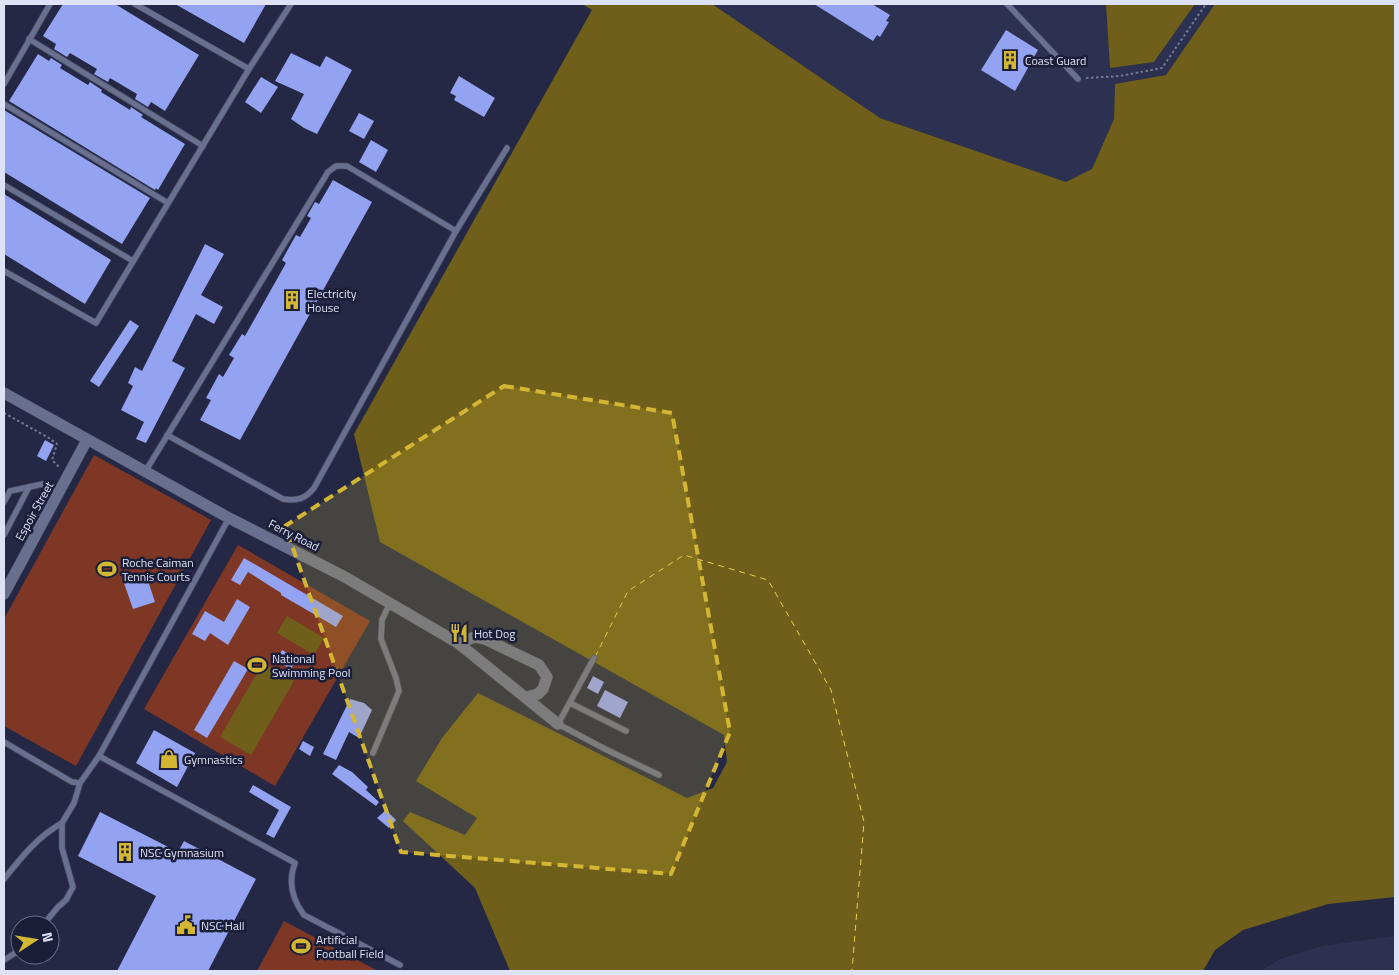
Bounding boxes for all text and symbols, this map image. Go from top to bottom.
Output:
building icon: Coast Guard [999,49,1021,71]
place label: Coast Guard [1025,51,1086,70]
place label: Electricity House [307,284,357,317]
building icon: Electricity House [281,289,303,311]
street label: Espoir Street [10,477,59,544]
street label: Ferry Road [265,514,323,556]
place label: Roche Caiman Tennis Courts [122,553,194,586]
sports icon: Roche Caiman Tennis Courts [96,558,118,580]
restaurant icon: Hot Dog [448,622,470,644]
place label: Hot Dog [474,624,515,643]
place label: National Swimming Pool [272,649,351,682]
sports icon: National Swimming Pool [246,654,268,676]
shop icon: Gymnastics [158,748,180,770]
place label: Gymnastics [184,750,243,769]
building icon: NSC Gymnasium [114,841,136,863]
place label: NSC Gymnasium [140,843,224,862]
public building icon: NSC Hall [175,914,197,936]
north arrow [10,915,60,965]
place label: NSC Hall [201,916,244,935]
text: N [37,930,59,944]
place label: Artificial Football Field [316,930,384,963]
sports icon: Artificial Football Field [290,935,312,957]

